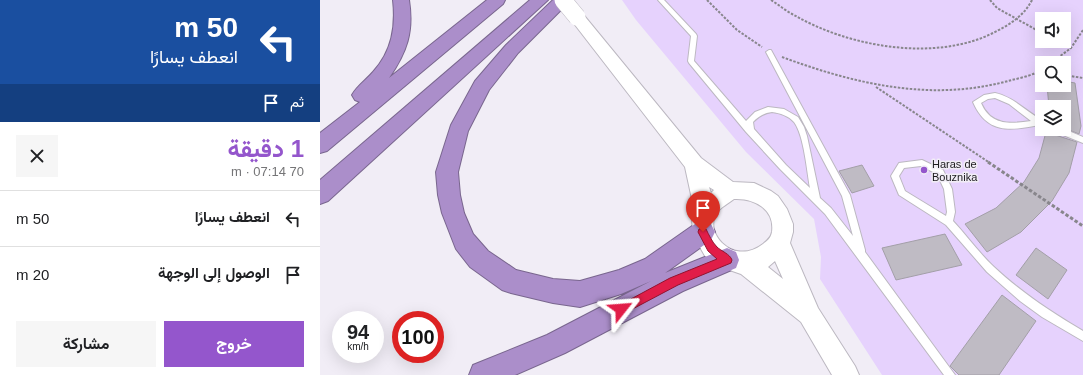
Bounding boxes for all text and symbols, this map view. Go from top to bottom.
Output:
text: 50 m [174,12,238,43]
map controls [1035,12,1071,136]
button: sound [1035,12,1071,48]
icon: left [252,16,304,68]
text: انعطف يسارًا [150,47,238,67]
button: search [1035,56,1071,92]
icon: arrive [260,92,282,114]
text: ثم [290,93,304,110]
button: layers [1035,100,1071,136]
button: close [16,135,58,177]
text: 1 دقيقة [227,135,304,162]
place label: Haras de Bouznika [932,158,978,183]
text: 70 m · 07:14 [231,164,304,179]
marker: Haras de Bouznika [919,165,929,175]
pin [686,191,720,232]
icon: arrive [692,197,714,219]
text: انعطف يسارًا [195,208,270,225]
icon: left [282,208,304,230]
text: 50 m [16,210,49,227]
text: الوصول إلى الوجهة [158,264,270,281]
icon: arrive [282,264,304,286]
text: 20 m [16,266,49,283]
position arrow [600,288,642,330]
speed limit sign: 100 [392,311,444,363]
button: مشاركة [16,321,156,367]
button: خروج [164,321,304,367]
text: 94 [347,321,369,343]
text: km/h [347,341,369,352]

